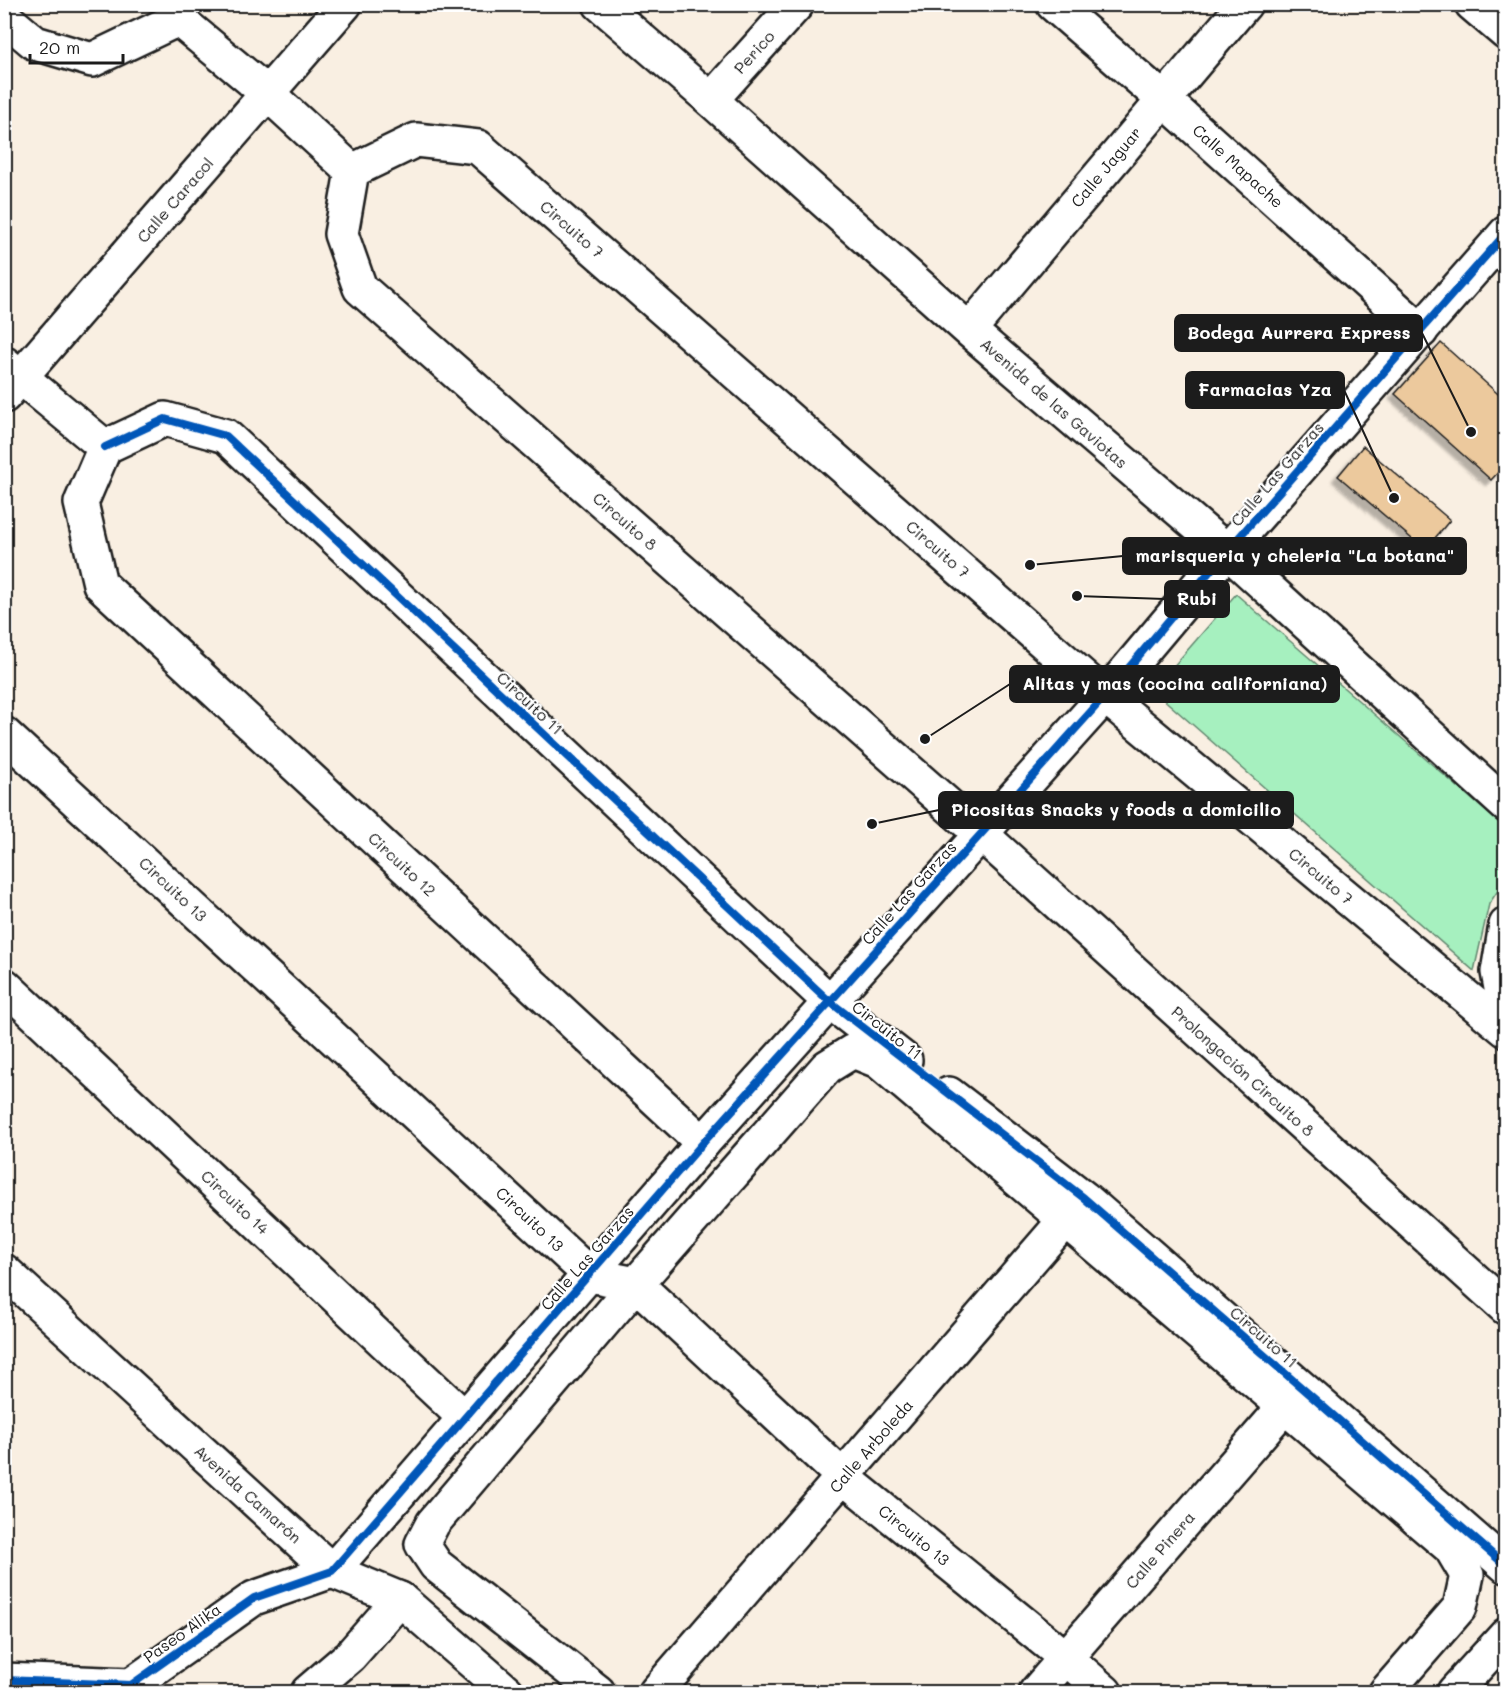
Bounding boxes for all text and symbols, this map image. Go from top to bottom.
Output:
street label: Perico [729,25,779,78]
scale bar [30,27,123,65]
text: 20 m [39,35,80,59]
street label: Calle Mapache [1188,119,1288,212]
street label: Calle Jaguar [1066,122,1146,211]
street label: Calle Caracol [132,152,218,247]
street label: Circuito 7 [536,195,609,262]
callout: Bodega Aurrera Express [1175,315,1422,351]
text: Bodega Aurrera Express [1187,320,1411,344]
street label: Avenida de las Gaviotas [976,333,1132,472]
callout: Farmacias Yza [1186,372,1344,408]
text: Farmacias Yza [1198,377,1332,401]
street label: Calle Las Garzas [1225,417,1328,530]
street label: Circuito 8 [589,487,662,555]
street label: Circuito 7 [902,515,975,582]
callout: marisqueria y cheleria "La botana" [1123,538,1466,574]
text: marisqueria y cheleria "La botana" [1136,543,1454,567]
callout: Rubi [1165,581,1229,617]
text: Rubi [1177,586,1217,610]
callout: Alitas y mas (cocina californiana) [1010,666,1339,702]
street label: Circuito 11 [493,667,568,739]
text: Alitas y mas (cocina californiana) [1023,671,1327,695]
callout: Picositas Snacks y foods a domicilio [939,792,1293,828]
text: Picositas Snacks y foods a domicilio [951,797,1281,821]
street label: Circuito 12 [364,827,441,900]
street label: Calle Las Garzas [857,837,961,949]
street label: Circuito 7 [1285,843,1358,909]
street label: Circuito 13 [135,852,212,926]
street label: Circuito 11 [848,996,927,1064]
street label: Prolongación Circuito 8 [1167,1001,1319,1141]
street label: Circuito 14 [197,1165,274,1239]
street label: Circuito 13 [492,1182,569,1256]
street label: Calle Las Garzas [535,1201,638,1314]
street label: Circuito 11 [1226,1301,1303,1372]
street label: Calle Arboleda [824,1395,917,1497]
street label: Avenida Camarón [190,1440,306,1547]
street label: Circuito 13 [874,1500,954,1570]
street label: Calle Pinera [1120,1507,1199,1593]
street label: Paseo Alika [139,1598,225,1667]

